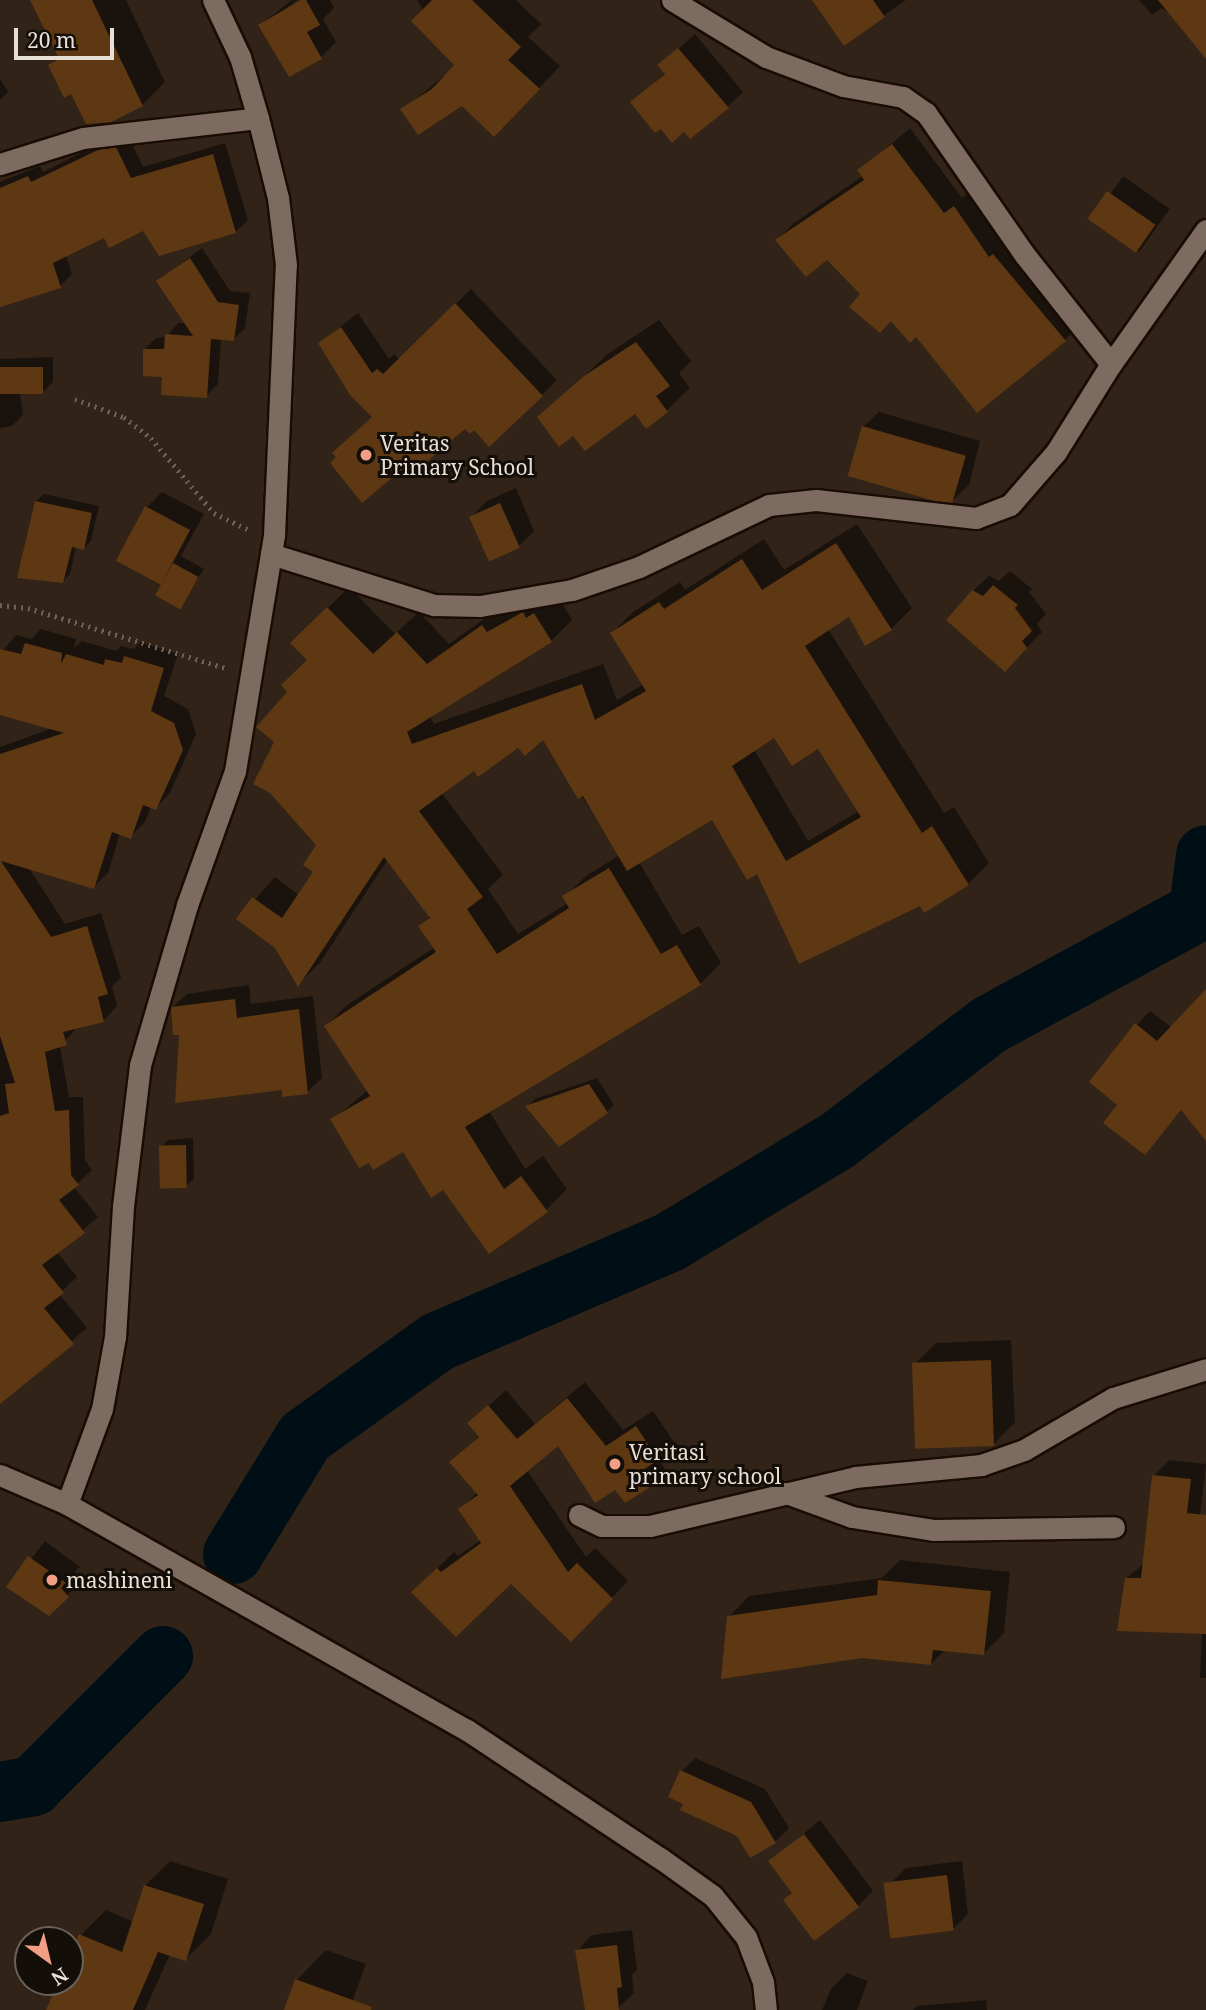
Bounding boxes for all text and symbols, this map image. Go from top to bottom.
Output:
scale bar [18,14,117,58]
text: 20 m [27,26,76,54]
place label: Veritas Primary School [380,430,534,480]
marker: Veritas Primary School [358,447,374,463]
place label: Veritasi primary school [629,1439,781,1489]
marker: Veritasi primary school [607,1456,623,1472]
place label: mashineni [66,1567,172,1593]
marker: mashineni [44,1572,60,1588]
north arrow [14,1926,84,1996]
text: N [46,1962,73,1992]

